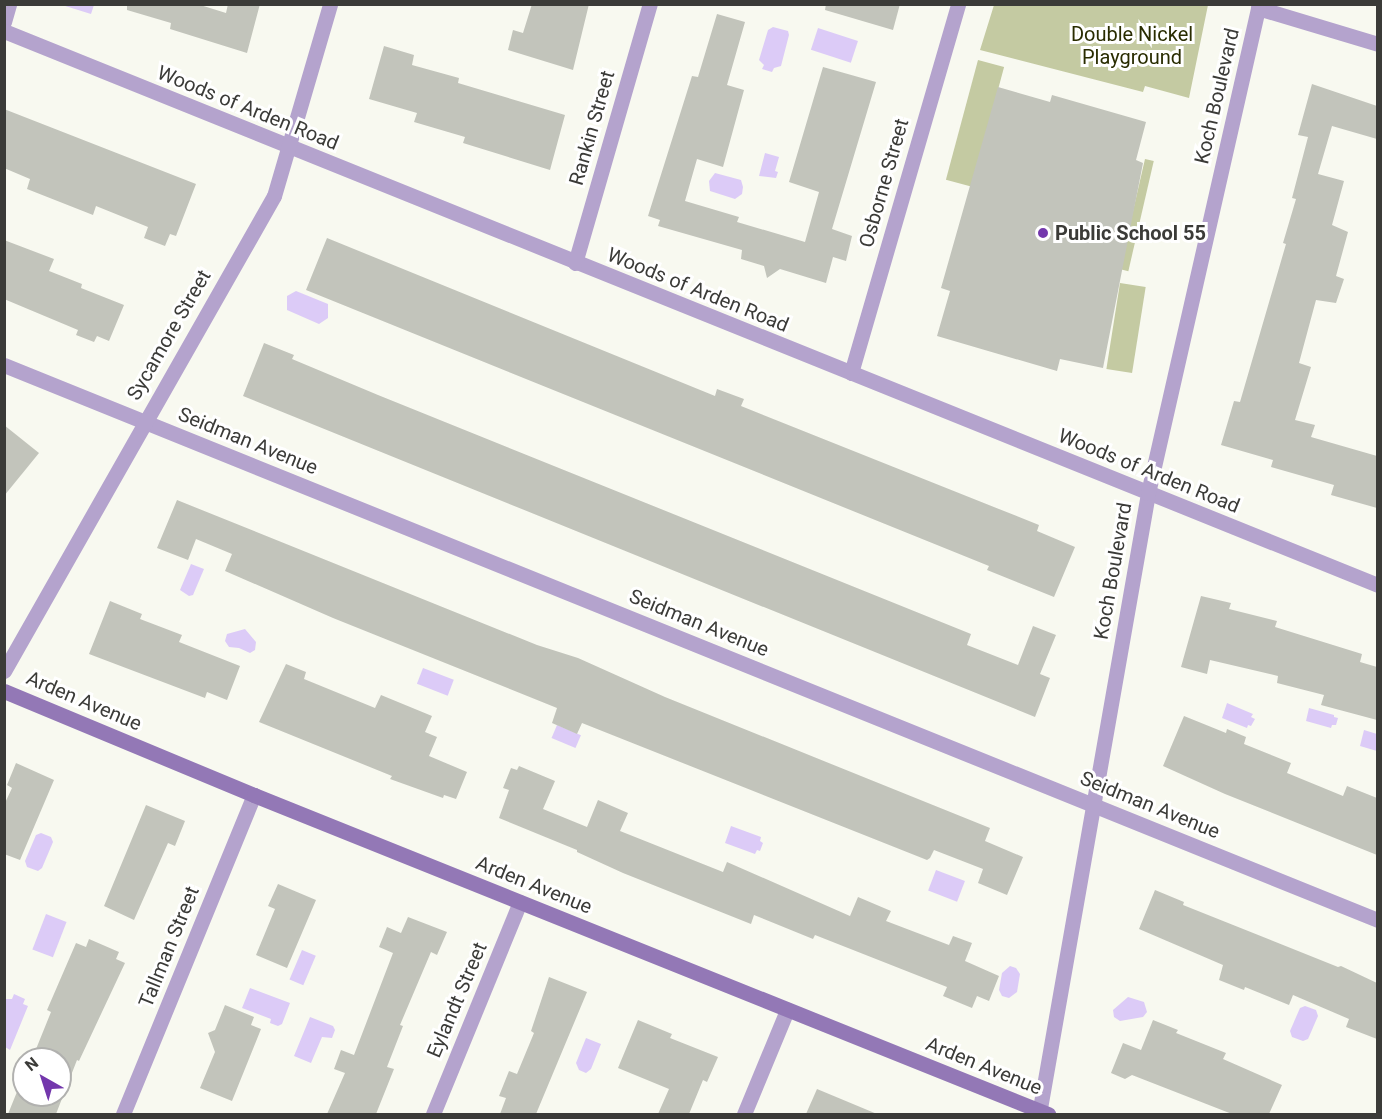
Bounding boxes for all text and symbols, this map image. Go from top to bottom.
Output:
park label: Double Nickel Playground [1071,22,1193,69]
street label: Koch Boulevard [1190,26,1244,166]
street label: Woods of Arden Road [154,61,342,155]
street label: Rankin Street [564,68,620,188]
street label: Osborne Street [854,116,914,250]
place label: Public School 55 [1055,221,1206,245]
marker: Public School 55 [1036,226,1050,240]
street label: Woods of Arden Road [604,243,792,337]
street label: Sycamore Street [122,266,216,404]
street label: Seidman Avenue [175,402,321,480]
street label: Woods of Arden Road [1055,424,1243,518]
street label: Koch Boulevard [1089,501,1137,641]
street label: Seidman Avenue [626,584,772,662]
street label: Arden Avenue [23,666,145,736]
street label: Seidman Avenue [1077,766,1223,844]
street label: Arden Avenue [473,851,595,919]
street label: Tallman Street [134,883,204,1011]
street label: Eylandt Street [422,939,492,1061]
street label: Arden Avenue [923,1032,1045,1100]
north arrow [12,1047,72,1107]
text: N [21,1053,42,1075]

